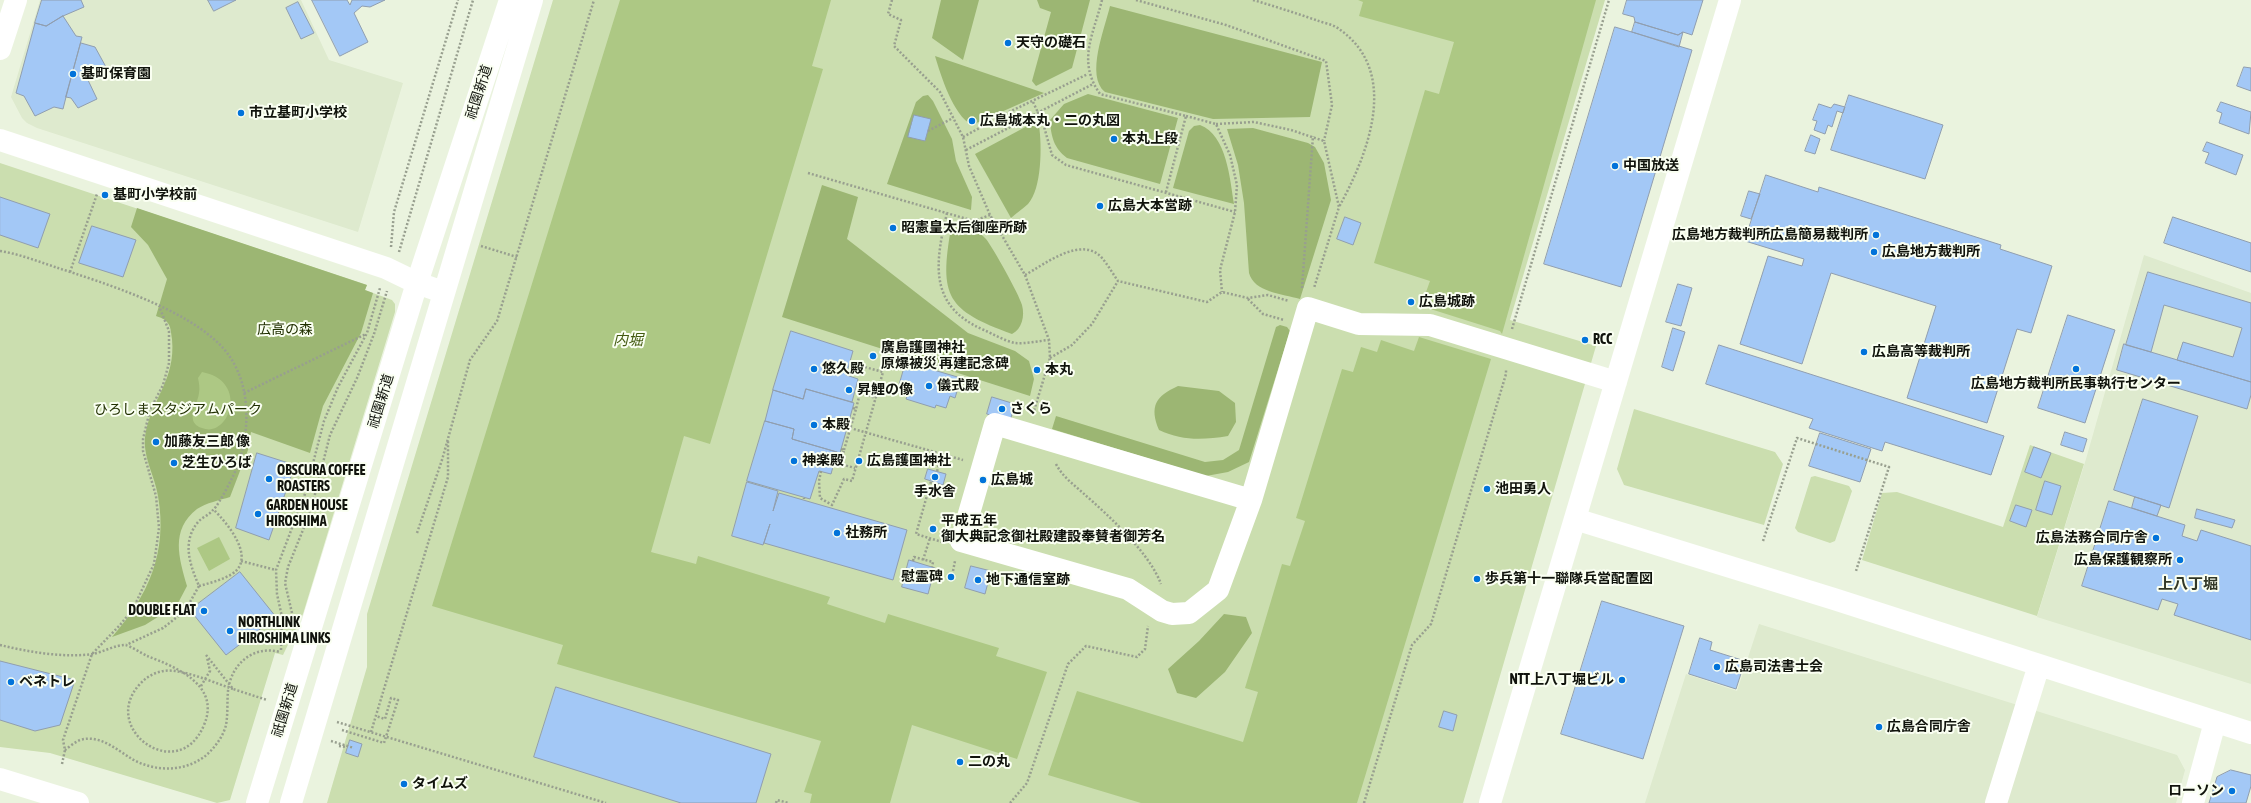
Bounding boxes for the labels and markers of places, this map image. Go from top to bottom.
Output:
place label: 天守の礎石 [1016,35,1086,51]
marker: 天守の礎石 [1003,38,1013,48]
place label: 基町保育園 [81,66,151,82]
marker: 基町保育園 [68,69,78,79]
place label: 市立基町小学校 [249,105,347,121]
marker: 市立基町小学校 [236,108,246,118]
place label: 広島城本丸・二の丸図 [980,113,1120,129]
marker: 広島城本丸・二の丸図 [967,116,977,126]
place label: 本丸上段 [1122,131,1178,147]
marker: 本丸上段 [1109,134,1119,144]
place label: 中国放送 [1623,158,1679,174]
marker: 中国放送 [1610,161,1620,171]
place label: 基町小学校前 [113,187,197,203]
marker: 基町小学校前 [100,190,110,200]
place label: 広島大本営跡 [1108,198,1192,214]
marker: 広島大本営跡 [1095,201,1105,211]
place label: 昭憲皇太后御座所跡 [901,220,1027,236]
marker: 昭憲皇太后御座所跡 [888,223,898,233]
place label: 広島地方裁判所広島簡易裁判所 [1672,227,1868,243]
marker: 広島地方裁判所広島簡易裁判所 [1871,230,1881,240]
place label: 広島地方裁判所 [1882,244,1980,260]
marker: 広島地方裁判所 [1869,247,1879,257]
place label: 広島城跡 [1419,294,1475,310]
marker: 広島城跡 [1406,297,1416,307]
place label: RCC [1593,332,1612,348]
marker: RCC [1580,335,1590,345]
place label: 廣島護國神社 原爆被災 再建記念碑 [881,340,1009,372]
place label: 広島高等裁判所 [1872,344,1970,360]
marker: 広島高等裁判所 [1859,347,1869,357]
marker: 廣島護國神社 原爆被災 再建記念碑 [868,351,878,361]
place label: 悠久殿 [822,361,864,377]
place label: 本丸 [1045,362,1073,378]
marker: 悠久殿 [809,364,819,374]
marker: 広島地方裁判所民事執行センター [2071,364,2081,374]
marker: 本丸 [1032,365,1042,375]
place label: 広島地方裁判所民事執行センター [1971,376,2181,392]
place label: 儀式殿 [937,378,979,394]
marker: 儀式殿 [924,381,934,391]
place label: 昇鯉の像 [857,382,913,398]
marker: 昇鯉の像 [844,385,854,395]
place label: さくら [1010,401,1052,417]
marker: さくら [997,404,1007,414]
place label: 本殿 [822,417,850,433]
marker: 本殿 [809,420,819,430]
place label: 加藤友三郎 像 [164,434,250,450]
marker: 加藤友三郎 像 [151,437,161,447]
place label: 神楽殿 [802,453,844,469]
place label: 広島護国神社 [867,453,951,469]
place label: 芝生ひろば [182,455,252,471]
marker: 神楽殿 [789,456,799,466]
marker: 広島護国神社 [854,456,864,466]
marker: 芝生ひろば [169,458,179,468]
place label: OBSCURA COFFEE ROASTERS [277,463,365,496]
marker: 手水舎 [930,472,940,482]
place label: 広島城 [991,472,1033,488]
marker: OBSCURA COFFEE ROASTERS [264,474,274,484]
marker: 広島城 [978,475,988,485]
place label: 池田勇人 [1495,481,1551,497]
place label: 手水舎 [914,484,956,500]
marker: 池田勇人 [1482,484,1492,494]
place label: GARDEN HOUSE HIROSHIMA [266,498,348,530]
marker: GARDEN HOUSE HIROSHIMA [253,509,263,519]
place label: 平成五年 御大典記念御社殿建設奉賛者御芳名 [941,513,1165,546]
marker: 平成五年 御大典記念御社殿建設奉賛者御芳名 [928,524,938,534]
place label: 社務所 [845,525,887,541]
marker: 社務所 [832,528,842,538]
place label: 広島法務合同庁舎 [2036,530,2148,546]
marker: 広島法務合同庁舎 [2151,533,2161,543]
place label: 広島保護観察所 [2074,552,2172,568]
marker: 広島保護観察所 [2175,555,2185,565]
place label: 慰霊碑 [901,569,943,585]
place label: 歩兵第十一聯隊兵営配置図 [1485,571,1653,587]
marker: 慰霊碑 [946,572,956,582]
place label: 地下通信室跡 [986,572,1070,588]
marker: 歩兵第十一聯隊兵営配置図 [1472,574,1482,584]
marker: 地下通信室跡 [973,575,983,585]
place label: DOUBLE FLAT [128,603,196,619]
marker: DOUBLE FLAT [199,606,209,616]
place label: NORTHLINK HIROSHIMA LINKS [238,615,330,648]
marker: NORTHLINK HIROSHIMA LINKS [225,626,235,636]
place label: 広島司法書士会 [1725,659,1823,675]
marker: 広島司法書士会 [1712,662,1722,672]
place label: NTT上八丁堀ビル [1509,672,1614,688]
place label: ベネトレ [19,674,75,690]
marker: NTT上八丁堀ビル [1617,675,1627,685]
marker: ベネトレ [6,677,16,687]
place label: 広島合同庁舎 [1887,719,1971,735]
marker: 広島合同庁舎 [1874,722,1884,732]
place label: 二の丸 [968,754,1010,770]
marker: 二の丸 [955,757,965,767]
place label: タイムズ [412,776,468,792]
marker: タイムズ [399,779,409,789]
place label: ローソン [2168,783,2224,799]
marker: ローソン [2227,786,2237,796]

